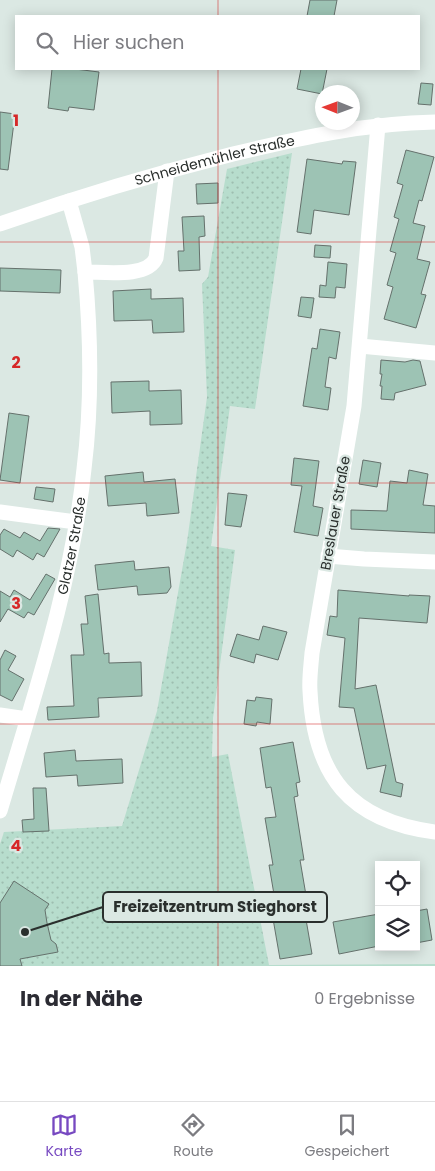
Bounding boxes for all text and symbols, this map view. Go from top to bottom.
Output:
search box [15,15,420,70]
icon: search [33,29,61,57]
text: Hier suchen [73,29,184,56]
north arrow [315,85,360,130]
text: 1 [13,109,19,132]
street label: Schneidemühler Straße [132,130,297,190]
text: 2 [11,351,21,374]
street label: Breslauer Straße [315,454,355,572]
street label: Glatzer Straße [52,495,91,597]
text: 3 [11,592,21,615]
text: 4 [11,834,22,857]
map controls [375,861,420,951]
button: locate [375,861,420,906]
callout: Freizeitzentrum Stieghorst [103,892,327,922]
text: Freizeitzentrum Stieghorst [113,896,317,917]
button: layers [375,906,420,951]
text: In der Nähe [20,984,143,1013]
text: 0 Ergebnisse [314,987,415,1010]
tab: Karte [45,1111,82,1162]
tab: Route [173,1111,214,1162]
tab: Gespeichert [305,1111,389,1162]

